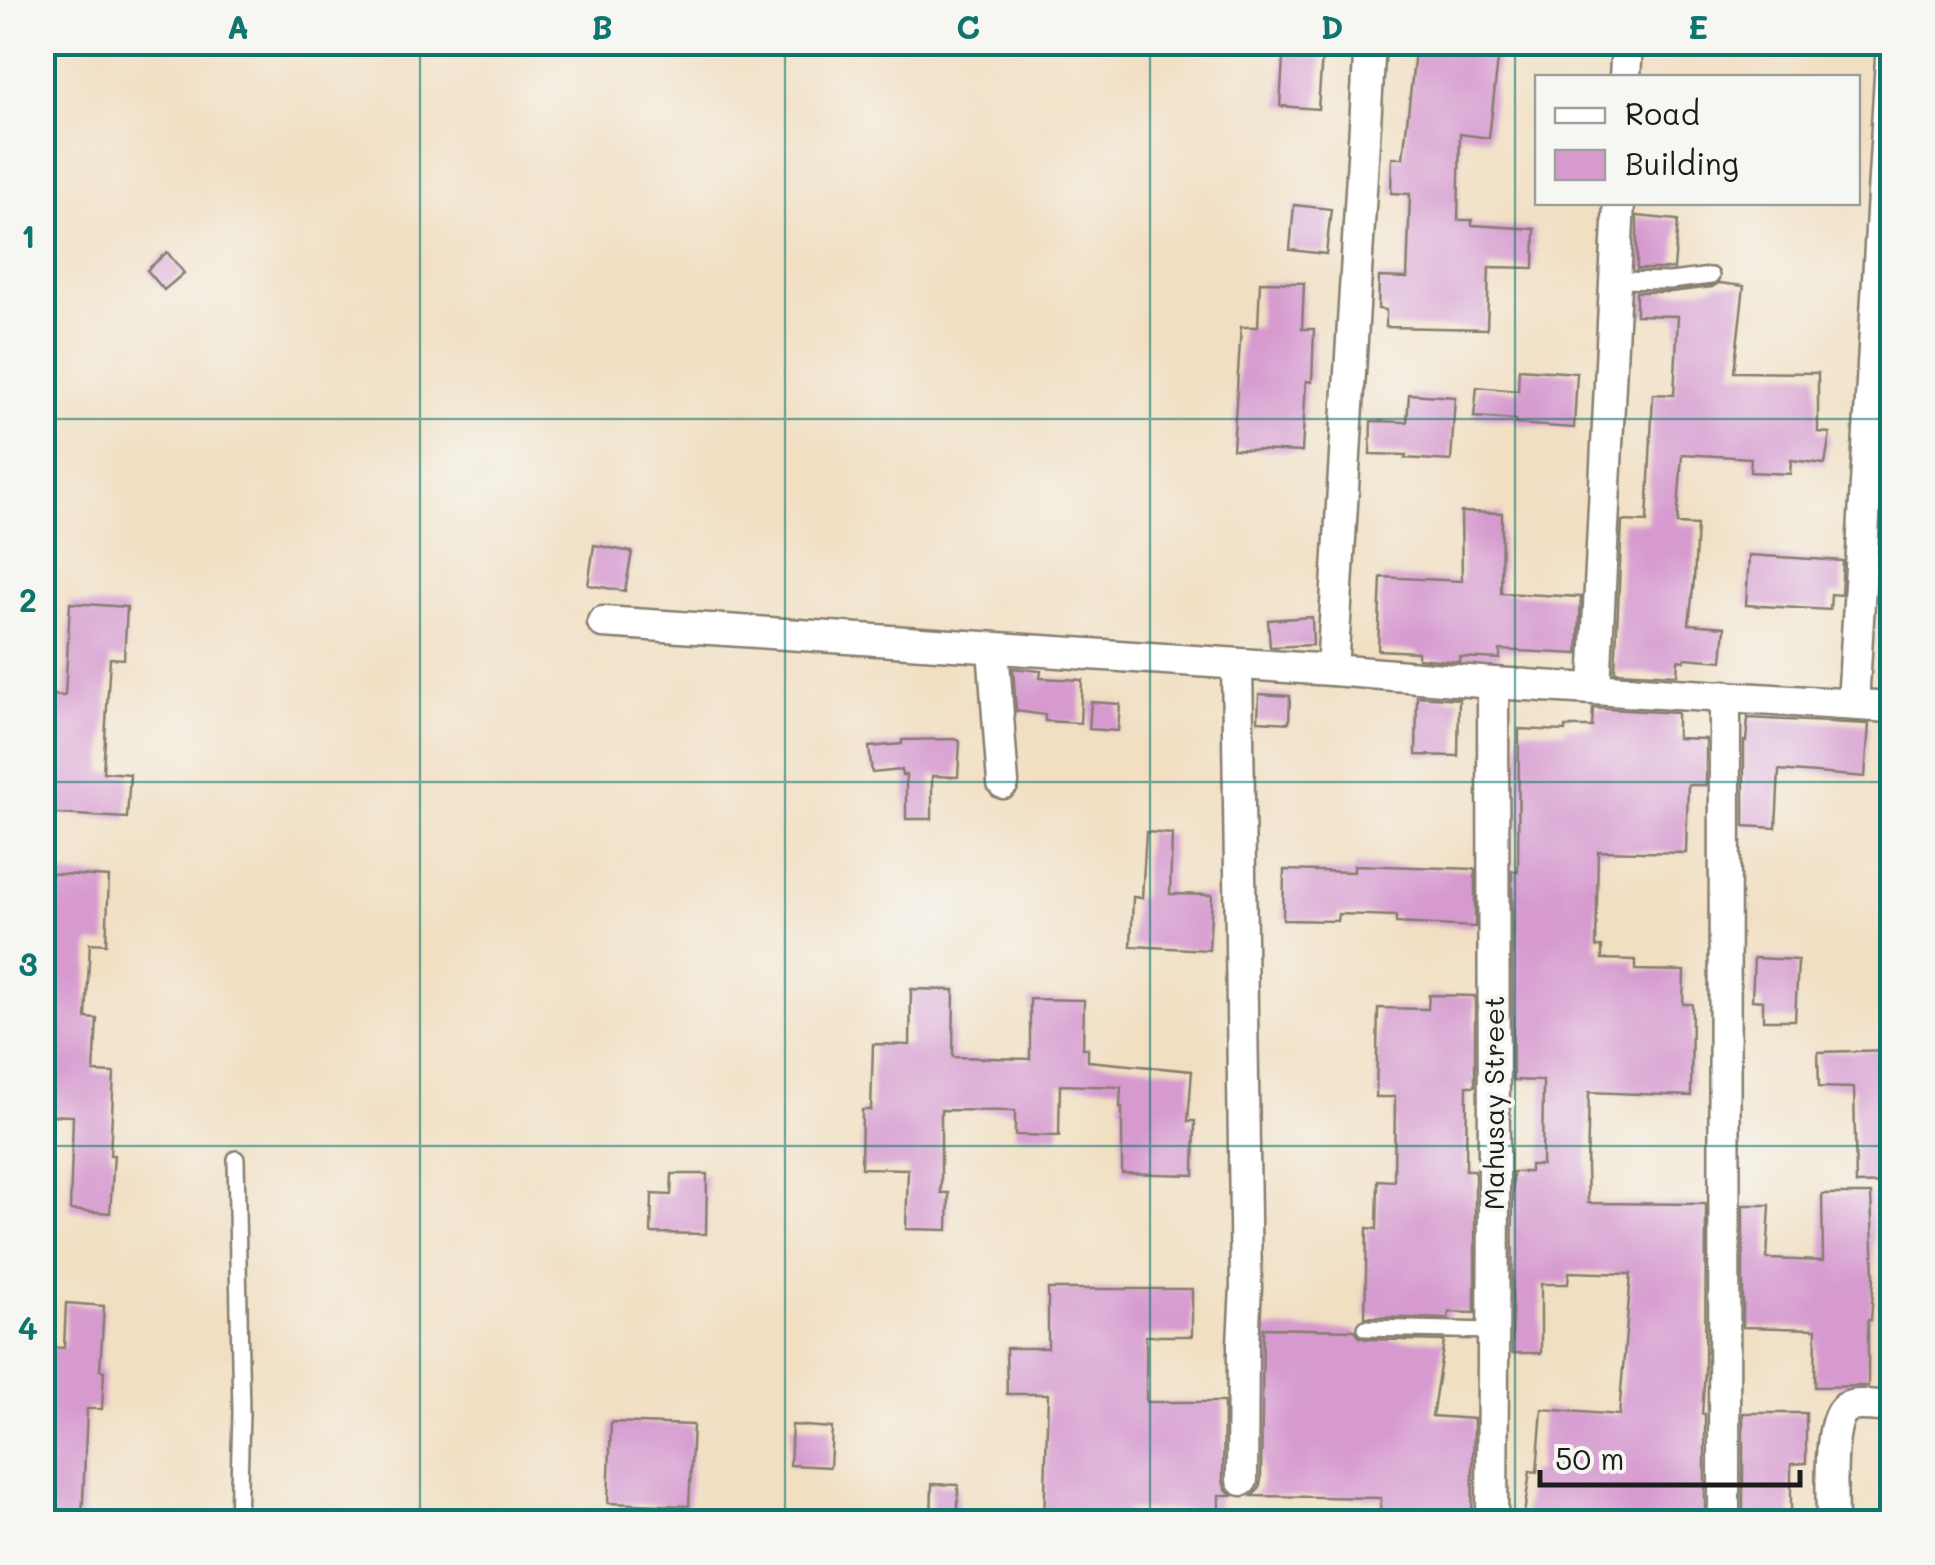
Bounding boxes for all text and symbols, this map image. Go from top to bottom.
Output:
text: A [227,5,249,47]
text: B [591,5,613,47]
text: C [956,5,980,47]
text: D [1321,5,1343,47]
text: E [1688,5,1708,47]
legend [1535,75,1860,205]
text: Road [1625,93,1700,133]
text: Building [1625,143,1739,183]
text: 1 [21,214,35,256]
text: 2 [19,578,37,620]
text: 3 [18,942,38,984]
street label: Mahusay Street [1475,996,1511,1210]
text: 4 [18,1306,38,1348]
scale bar [1540,1425,1800,1487]
text: 50 m [1555,1438,1625,1478]

